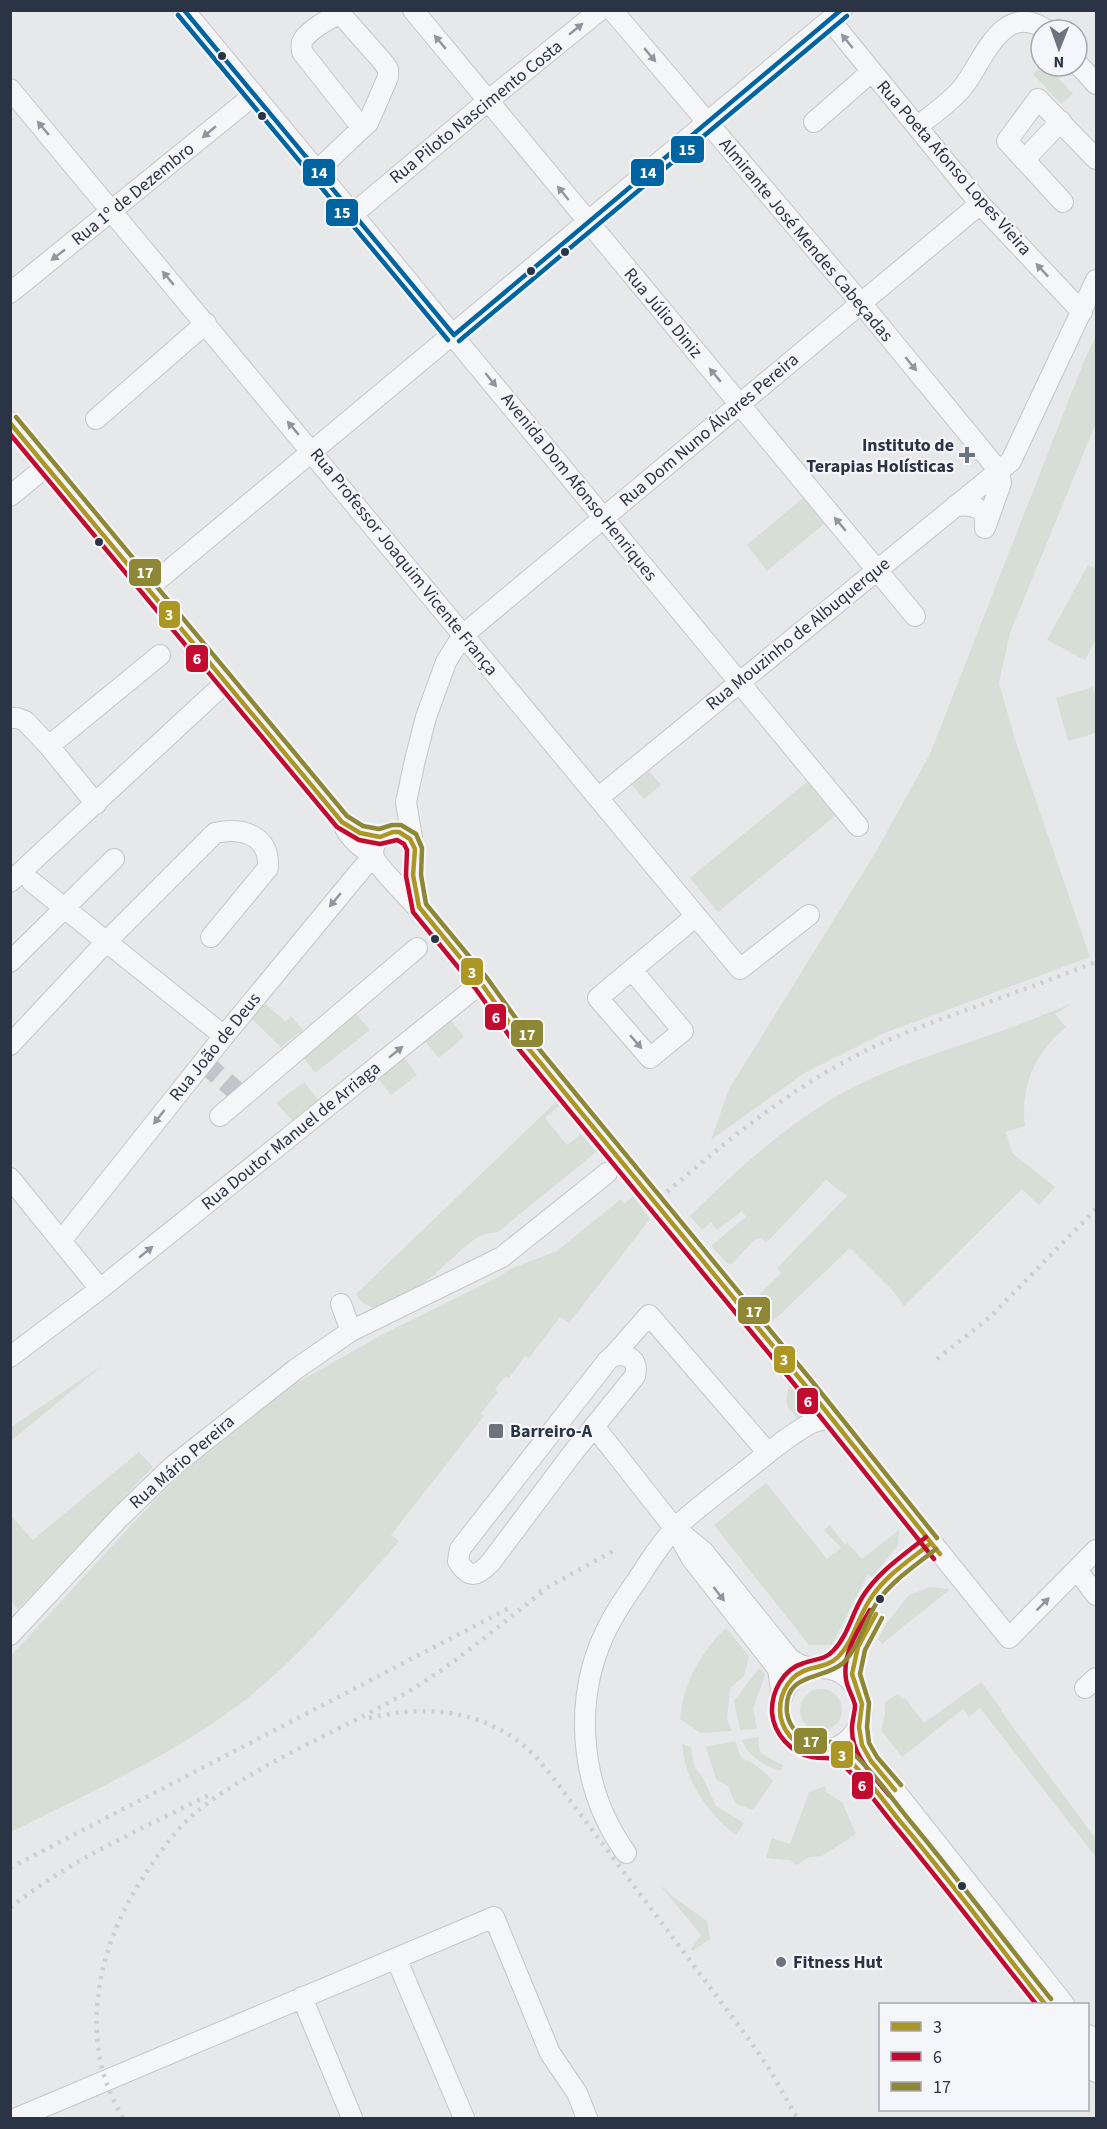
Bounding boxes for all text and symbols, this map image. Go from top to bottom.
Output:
north arrow [1029,18,1089,78]
one-way arrow [568,23,584,36]
street label: Rua Piloto Nascimento Costa [384,34,568,190]
one-way arrow [433,34,446,50]
one-way arrow [842,34,854,49]
one-way arrow [643,47,656,63]
unlabelled marker [216,50,228,62]
text: N [1053,51,1064,73]
street label: Rua Poeta Afonso Lopes Vieira [871,75,1037,261]
unlabelled marker [256,110,268,122]
one-way arrow [36,120,49,136]
one-way arrow [202,125,217,138]
street label: Almirante José Mendes Cabeçadas [713,133,899,347]
line badge: 15 [670,135,705,164]
street label: Rua 1º de Dezembro [66,137,200,251]
text: 15 [679,139,695,161]
line badge: 14 [302,158,336,187]
line badge: 14 [630,158,665,187]
text: 14 [311,162,328,184]
text: 14 [640,162,657,184]
one-way arrow [557,185,570,200]
line badge: 15 [325,198,359,227]
text: 15 [334,202,350,224]
unlabelled marker [559,246,571,258]
one-way arrow [50,249,66,262]
street label: Rua Júlio Diniz [618,262,708,364]
one-way arrow [1035,263,1049,277]
unlabelled marker [525,265,537,277]
one-way arrow [162,271,175,286]
street label: Rua Dom Nuno Álvares Pereira [614,347,804,513]
one-way arrow [905,356,918,372]
one-way arrow [709,368,722,383]
one-way arrow [484,372,497,388]
street label: Avenida Dom Afonso Henriques [495,388,663,586]
one-way arrow [287,420,299,435]
place label: Instituto de Terapias Holísticas [806,433,954,479]
street label: Rua Professor Joaquim Vicente França [304,443,504,681]
marker: Instituto de Terapias Holísticas [958,446,976,464]
one-way arrow [833,516,846,532]
unlabelled marker [93,536,105,548]
street label: Rua Mouzinho de Albuquerque [701,552,895,716]
line badge: 17 [128,558,162,587]
text: 17 [137,562,153,584]
line badge: 3 [158,600,181,629]
text: 3 [165,604,173,626]
line badge: 6 [185,644,209,673]
text: 6 [193,648,201,670]
one-way arrow [329,892,342,908]
unlabelled marker [429,933,441,945]
line badge: 3 [460,957,484,986]
text: 3 [468,962,476,984]
street label: Rua João de Deus [163,987,267,1107]
line badge: 6 [484,1003,507,1031]
text: 6 [492,1007,500,1029]
line badge: 17 [510,1019,544,1048]
text: 17 [519,1024,535,1046]
one-way arrow [629,1034,642,1049]
one-way arrow [388,1045,404,1058]
street label: Rua Doutor Manuel de Arriaga [196,1056,386,1216]
one-way arrow [154,1109,166,1124]
one-way arrow [138,1247,153,1259]
line badge: 17 [737,1296,771,1325]
text: 17 [746,1301,762,1323]
line badge: 3 [773,1345,796,1374]
text: 3 [780,1349,788,1371]
line badge: 6 [796,1387,819,1415]
text: 6 [804,1391,812,1413]
street label: Rua Mário Pereira [124,1409,240,1515]
place label: Barreiro-A [510,1419,593,1444]
marker: Barreiro-A [487,1422,505,1440]
one-way arrow [713,1586,726,1602]
unlabelled marker [874,1593,886,1605]
one-way arrow [1036,1597,1050,1612]
line badge: 17 [793,1727,828,1755]
text: 17 [803,1731,819,1753]
line badge: 3 [830,1740,854,1769]
text: 3 [838,1745,846,1767]
line badge: 6 [851,1771,874,1800]
text: 6 [858,1775,866,1797]
unlabelled marker [956,1880,968,1892]
place label: Fitness Hut [793,1950,883,1975]
marker: Fitness Hut [774,1955,788,1969]
legend [879,2003,1089,2111]
text: 3 [933,2015,942,2040]
text: 6 [933,2045,942,2070]
text: 17 [933,2075,951,2100]

